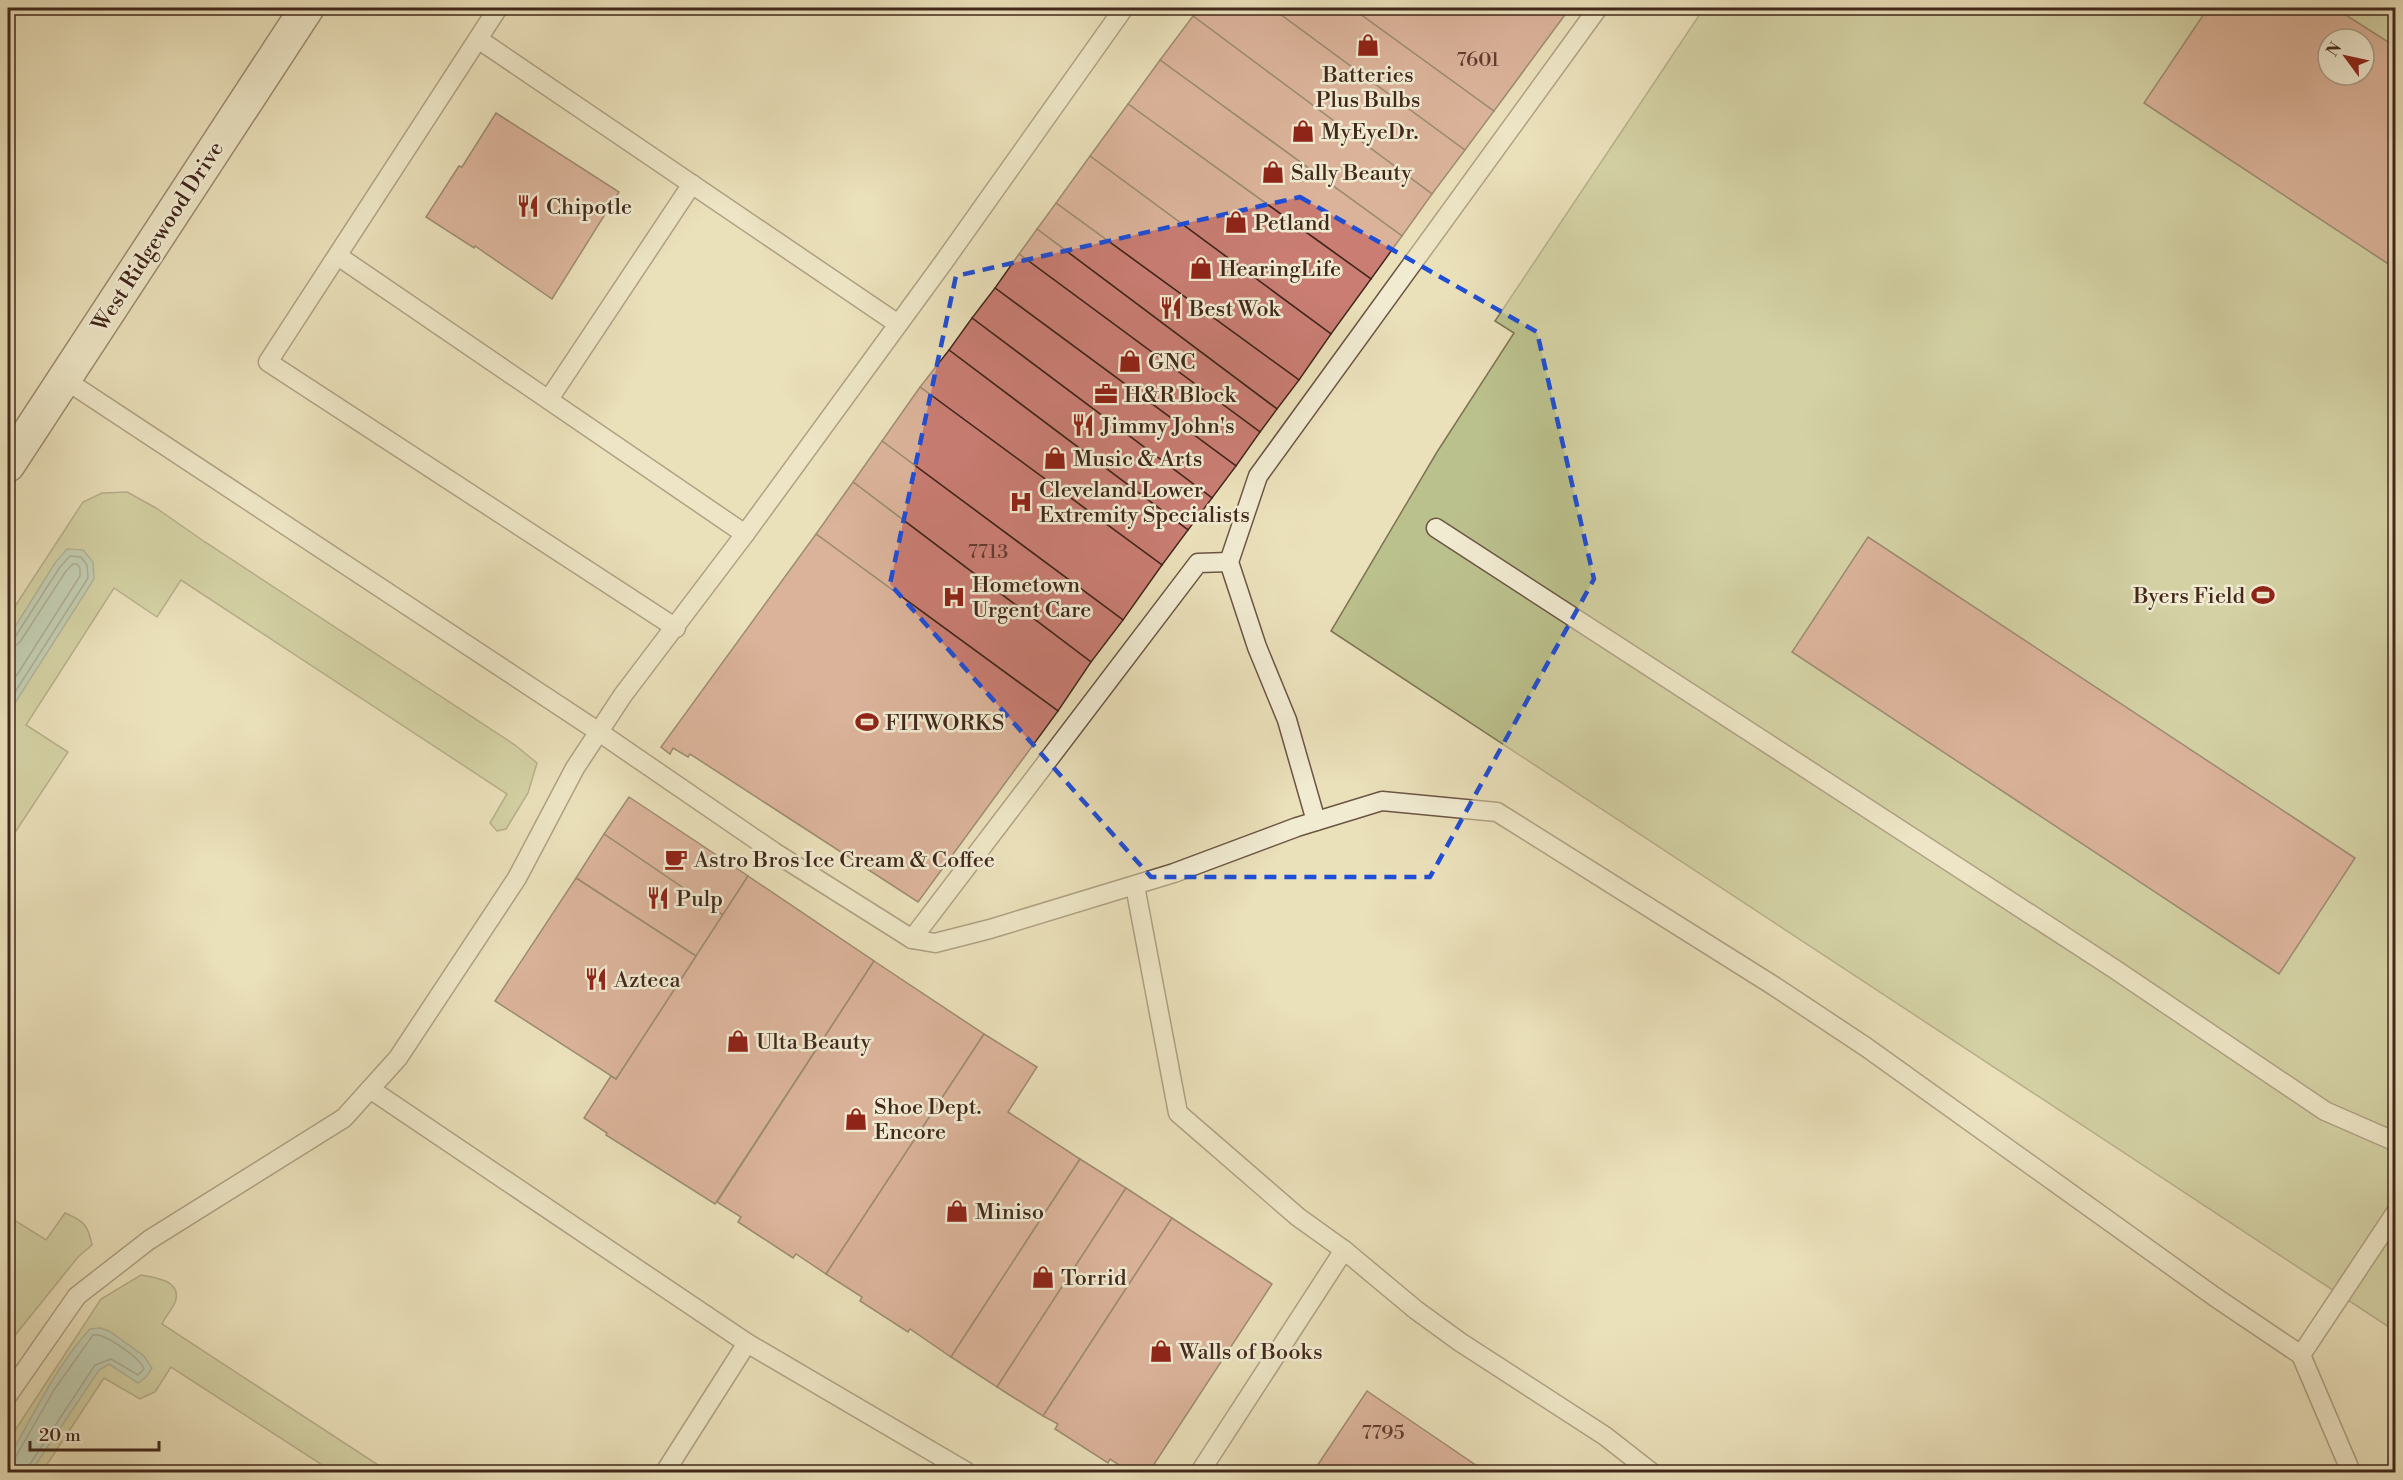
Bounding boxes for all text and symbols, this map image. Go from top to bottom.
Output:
north arrow [2316,27,2376,87]
shop icon: Batteries Plus Bulbs [1355,32,1381,58]
text: N [2322,38,2346,60]
house number: 7601 [1457,48,1500,73]
place label: Batteries Plus Bulbs [1316,62,1420,114]
shop icon: MyEyeDr. [1290,118,1316,144]
place label: MyEyeDr. [1321,119,1419,146]
street label: West Ridgewood Drive [86,137,230,338]
shop icon: Sally Beauty [1260,159,1286,185]
place label: Sally Beauty [1291,160,1412,187]
restaurant icon: Chipotle [515,193,541,219]
place label: Chipotle [546,194,632,221]
shop icon: Petland [1223,209,1249,235]
place label: Petland [1254,210,1331,237]
shop icon: HearingLife [1188,255,1214,281]
place label: HearingLife [1219,256,1341,283]
restaurant icon: Best Wok [1158,295,1184,321]
place label: Best Wok [1188,296,1282,323]
shop icon: GNC [1117,348,1143,374]
place label: GNC [1148,349,1195,376]
office icon: H&R Block [1093,381,1119,407]
place label: H&R Block [1124,382,1237,409]
restaurant icon: Jimmy John's [1070,412,1096,438]
place label: Jimmy John's [1100,413,1235,440]
shop icon: Music & Arts [1042,445,1068,471]
place label: Music & Arts [1073,446,1202,473]
place label: Cleveland Lower Extremity Specialists [1039,477,1250,529]
hospital icon: Cleveland Lower Extremity Specialists [1008,489,1034,515]
house number: 7713 [968,540,1008,565]
place label: Hometown Urgent Care [972,572,1091,624]
sports icon: Byers Field [2250,582,2276,608]
place label: Byers Field [2132,583,2245,610]
hospital icon: Hometown Urgent Care [941,584,967,610]
sports icon: FITWORKS [854,709,880,735]
place label: FITWORKS [885,710,1004,737]
cafe icon: Astro Bros Ice Cream & Coffee [663,846,689,872]
place label: Astro Bros Ice Cream & Coffee [693,847,995,874]
restaurant icon: Pulp [645,885,671,911]
place label: Pulp [676,886,723,913]
restaurant icon: Azteca [583,966,609,992]
place label: Azteca [613,967,681,994]
shop icon: Ulta Beauty [725,1028,751,1054]
place label: Ulta Beauty [756,1029,872,1056]
place label: Shoe Dept. Encore [874,1094,981,1146]
shop icon: Shoe Dept. Encore [843,1106,869,1132]
shop icon: Miniso [944,1198,970,1224]
place label: Miniso [975,1199,1044,1226]
shop icon: Torrid [1030,1264,1056,1290]
place label: Torrid [1061,1265,1127,1292]
shop icon: Walls of Books [1148,1338,1174,1364]
place label: Walls of Books [1178,1339,1323,1366]
scale bar [30,1414,159,1452]
house number: 7795 [1362,1421,1404,1446]
text: 20 m [39,1424,81,1447]

